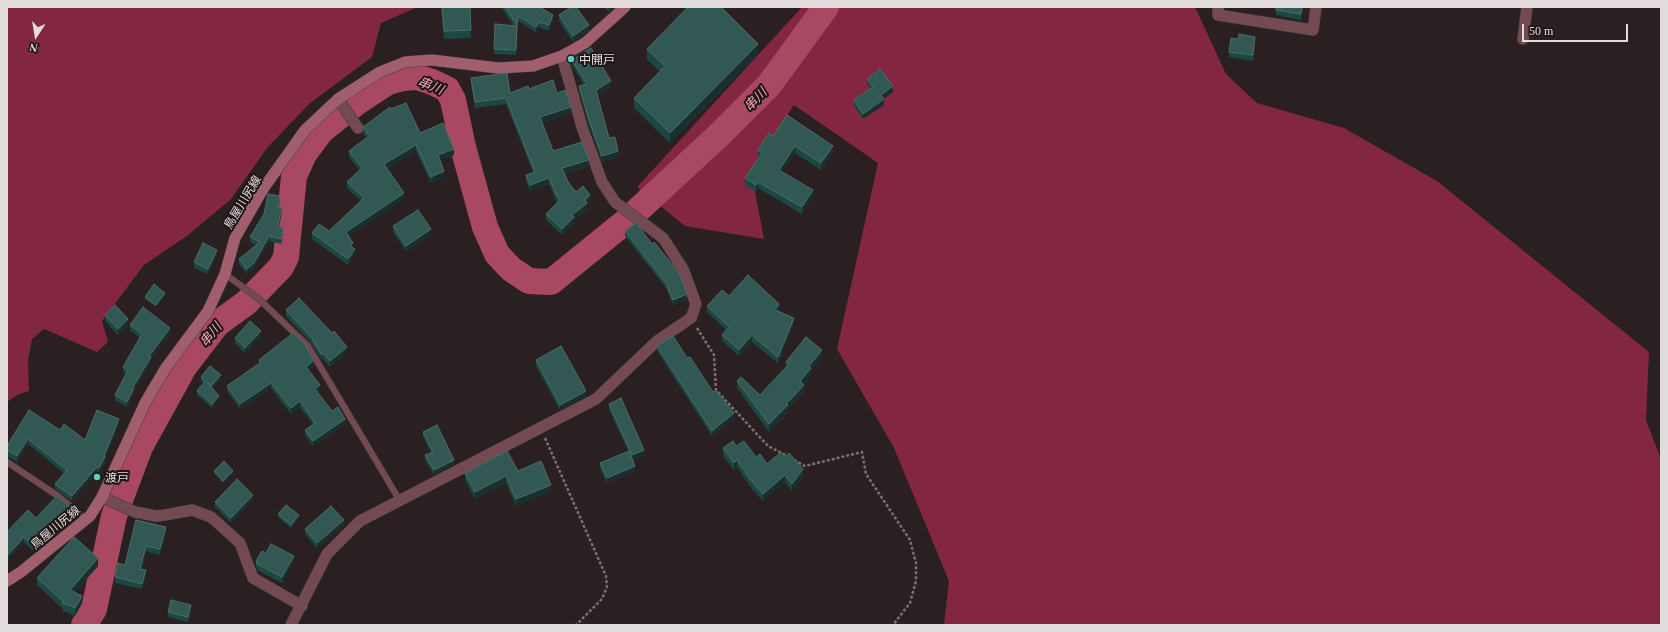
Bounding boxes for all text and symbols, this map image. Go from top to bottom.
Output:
north arrow [16,16,56,56]
scale bar [1524,16,1630,42]
text: 50 m [1529,24,1553,38]
text: N [28,41,39,54]
place label: 中開戸 [579,52,615,66]
marker: 中開戸 [566,54,576,64]
water label: 串川 [416,73,446,97]
water label: 串川 [740,84,770,114]
street label: 鳥屋川尻線 [220,173,264,231]
water label: 串川 [196,319,224,349]
place label: 渡戸 [105,470,129,484]
marker: 渡戸 [92,472,102,482]
street label: 鳥屋川尻線 [27,502,83,552]

